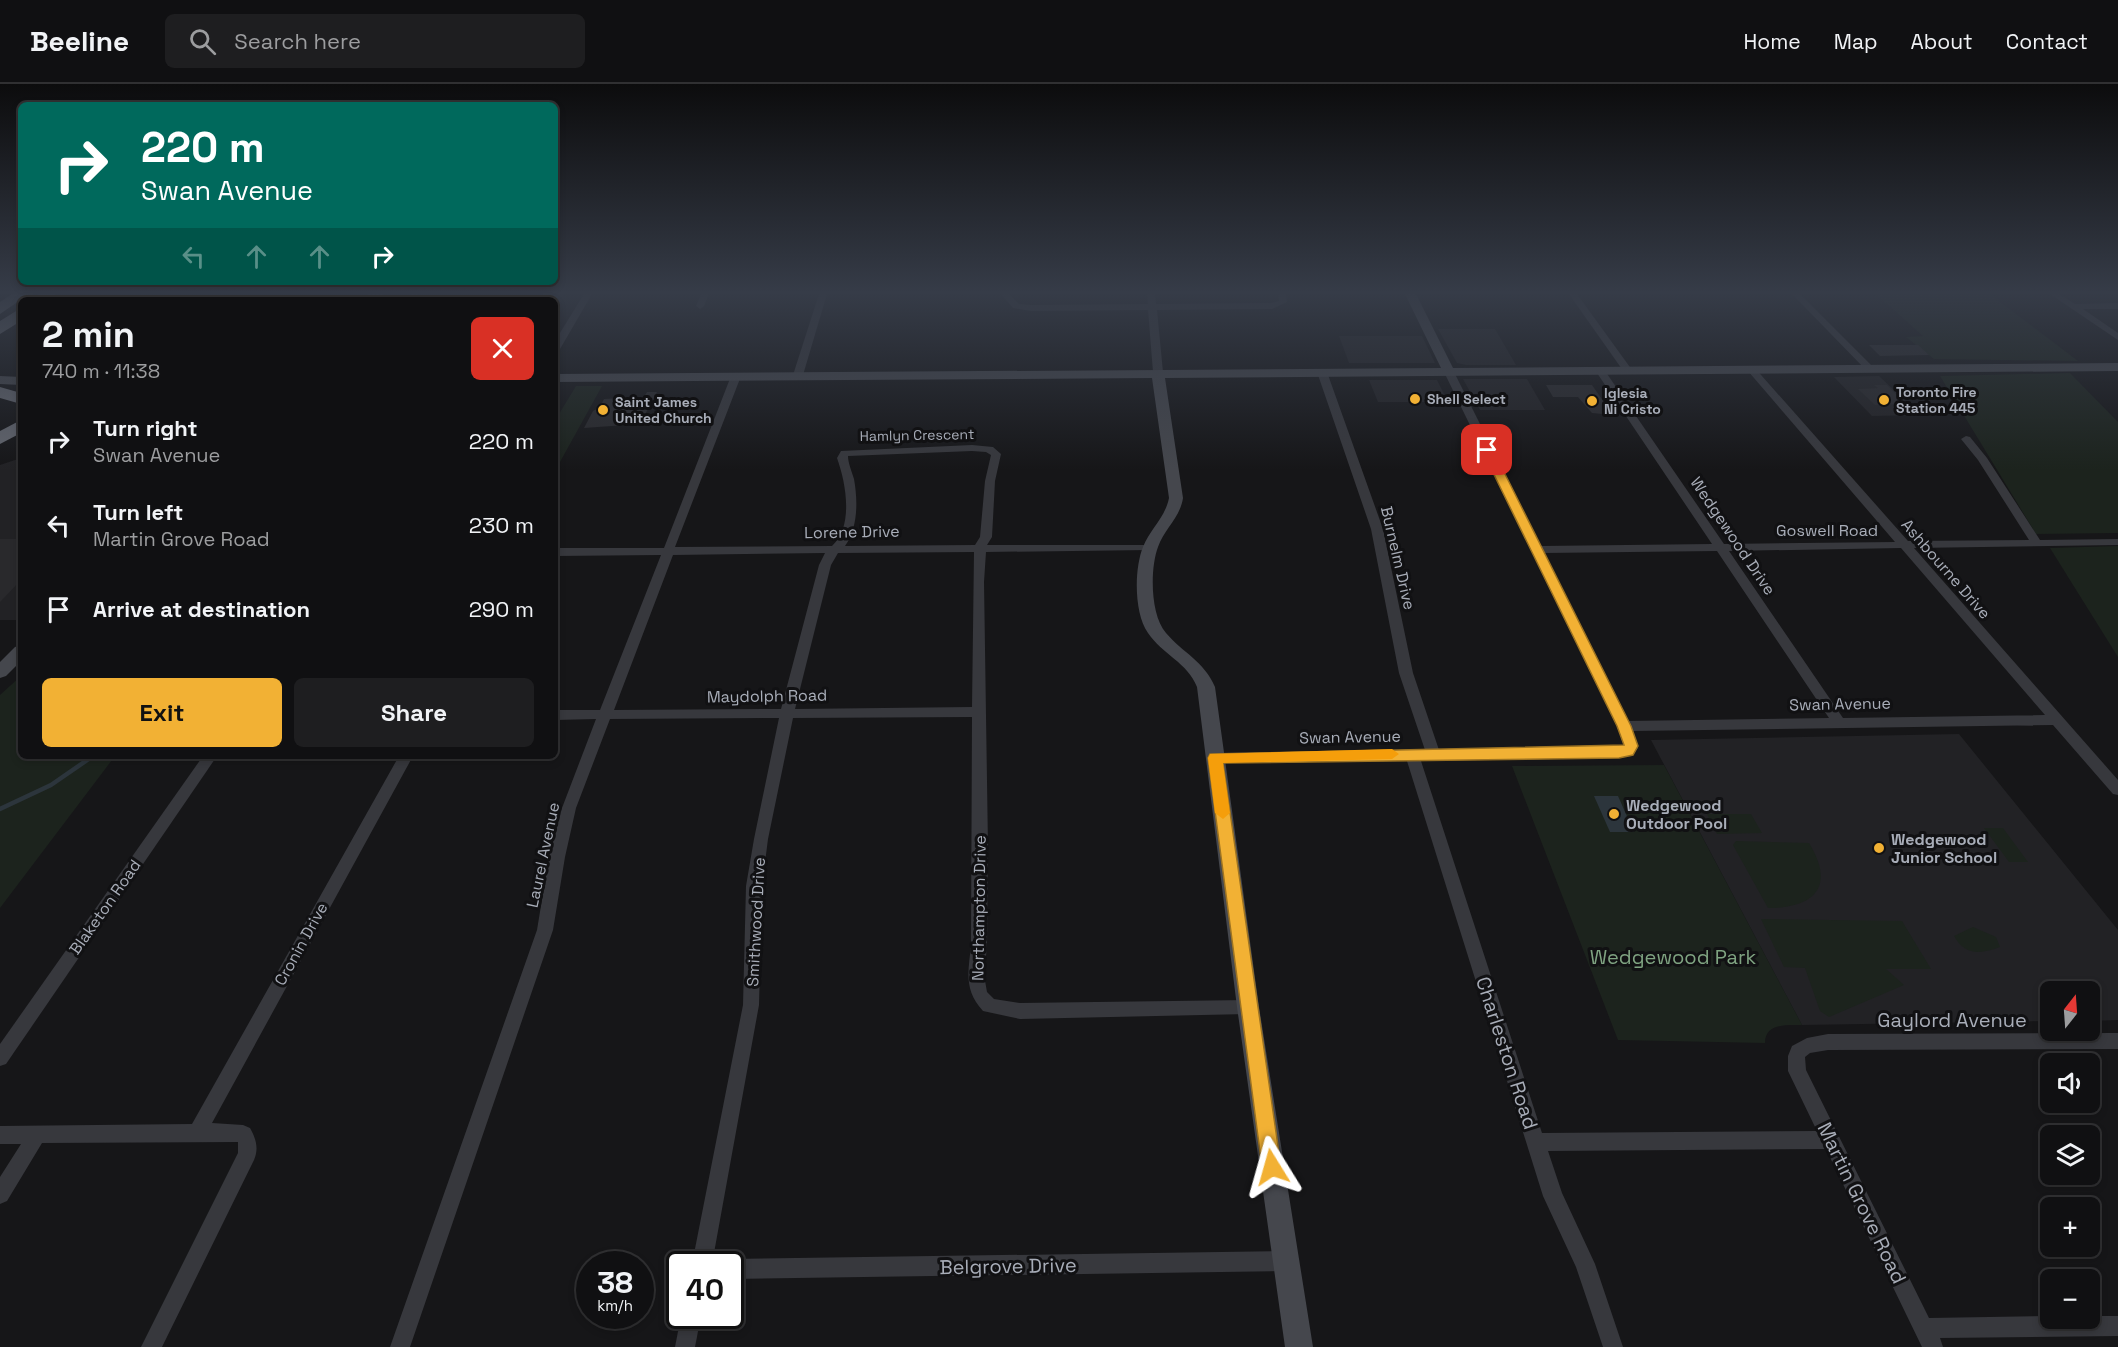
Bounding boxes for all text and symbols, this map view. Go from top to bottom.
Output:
search box [165,14,585,68]
text: Beeline [30,23,129,59]
icon: search [186,25,219,58]
text: Search here [234,27,361,55]
text: Home [1743,28,1801,55]
text: Map [1834,28,1878,55]
text: About [1911,28,1973,55]
text: Contact [2006,28,2088,55]
text: 220 m [141,121,265,174]
icon: right [42,126,120,204]
text: Swan Avenue [141,173,313,208]
icon: left [177,240,210,273]
icon: ahead [240,240,273,273]
icon: ahead [303,240,336,273]
icon: right [366,240,399,273]
text: 2 min [42,312,135,358]
button: close [471,317,534,380]
text: 740 m · 11:38 [42,358,160,384]
place label: Toronto Fire Station 445 [1896,383,1977,417]
place label: Iglesia Ni Cristo [1604,384,1661,418]
place label: Shell Select [1427,390,1506,408]
marker: Shell Select [1408,392,1422,406]
place label: Saint James United Church [615,393,712,427]
marker: Toronto Fire Station 445 [1877,393,1891,407]
marker: Iglesia Ni Cristo [1585,394,1599,408]
marker: Saint James United Church [596,403,610,417]
text: Turn right [93,414,198,442]
pin [1461,424,1512,475]
icon: right [42,425,75,458]
street label: Hamlyn Crescent [860,425,974,445]
text: 220 m [469,427,534,455]
icon: arrive [1470,433,1503,466]
text: Swan Avenue [93,442,220,468]
street label: Wedgewood Drive [1686,473,1780,599]
text: Turn left [93,498,183,526]
street label: Burnelm Drive [1376,504,1420,612]
icon: left [42,509,75,542]
text: 230 m [469,511,534,539]
street label: Ashbourne Drive [1897,515,1995,623]
street label: Goswell Road [1776,520,1878,541]
street label: Lorene Drive [804,521,900,543]
text: Martin Grove Road [93,526,270,552]
icon: arrive [42,593,75,626]
text: Arrive at destination [93,595,310,623]
text: 290 m [469,595,534,623]
button: Exit [42,678,282,747]
button: Share [294,678,534,747]
street label: Maydolph Road [707,684,827,708]
street label: Swan Avenue [1789,693,1891,715]
street label: Swan Avenue [1299,726,1401,748]
place label: Wedgewood Outdoor Pool [1626,795,1727,834]
street label: Laurel Avenue [522,800,564,910]
marker: Wedgewood Outdoor Pool [1607,807,1621,821]
place label: Wedgewood Junior School [1891,829,1997,868]
street label: Northampton Drive [967,835,991,981]
marker: Wedgewood Junior School [1872,841,1886,855]
street label: Blaketon Road [65,855,145,959]
street label: Smithwood Drive [742,857,770,987]
street label: Cronin Drive [270,899,332,989]
park label: Wedgewood Park [1590,944,1757,970]
street label: Charleston Road [1470,973,1544,1133]
north arrow [2040,981,2100,1041]
map controls [2040,981,2100,1329]
street label: Gaylord Avenue [1877,1007,2027,1033]
button: sound [2040,1053,2100,1113]
street label: Martin Grove Road [1812,1118,1912,1288]
button: layers [2040,1125,2100,1185]
position arrow [1240,1135,1304,1199]
button: + [2040,1197,2100,1257]
speed limit sign: 40 [666,1251,744,1329]
street label: Belgrove Drive [939,1252,1077,1280]
text: 38 [597,1263,633,1302]
button: − [2040,1269,2100,1329]
text: km/h [597,1296,633,1315]

